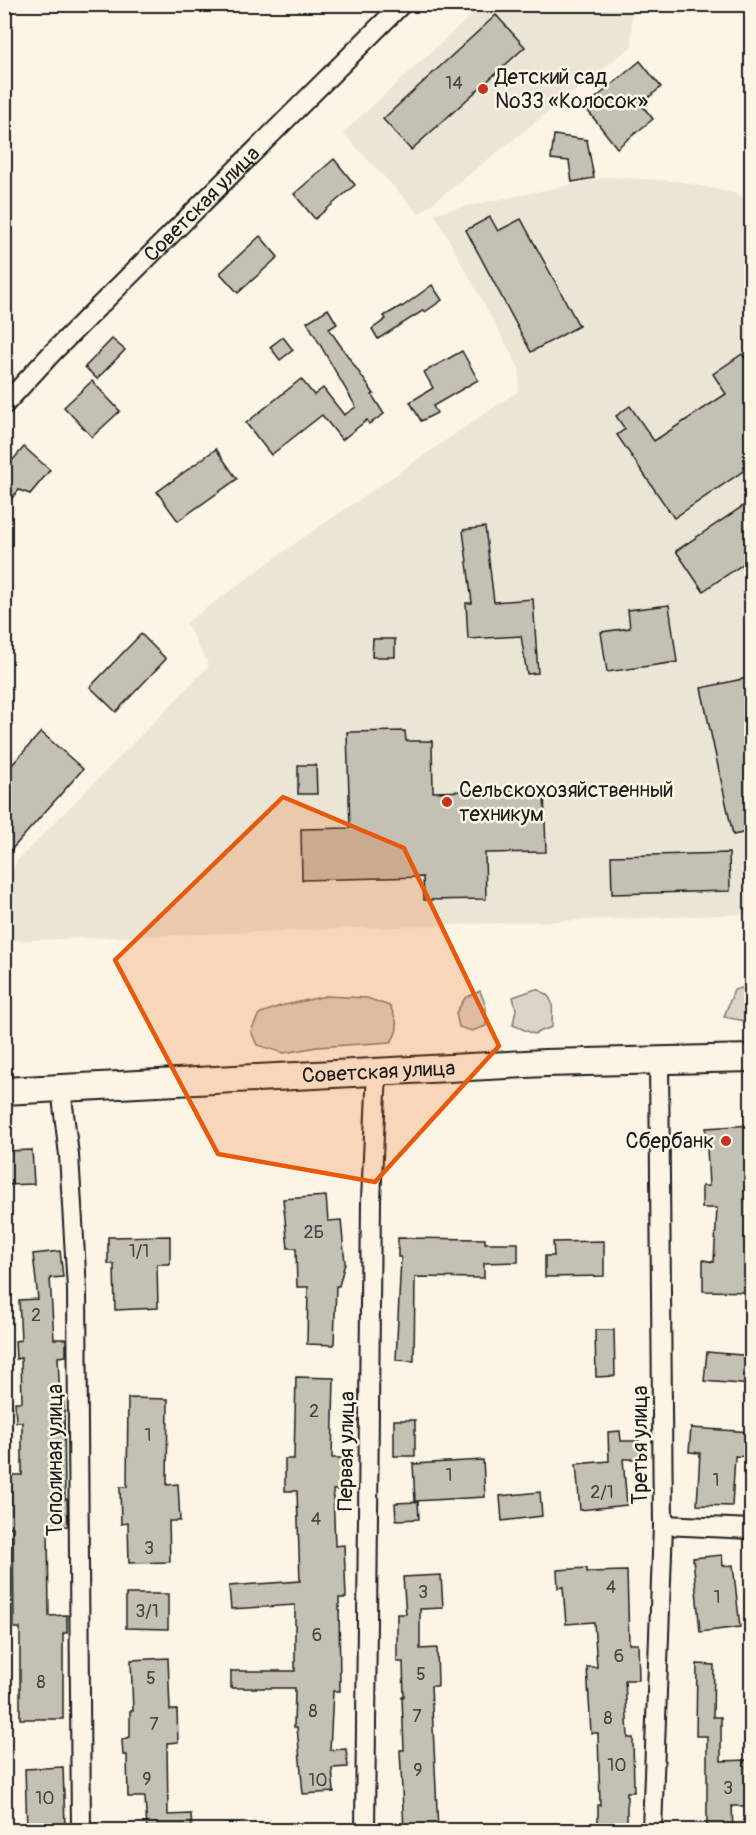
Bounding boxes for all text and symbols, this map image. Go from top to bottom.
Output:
place label: Детский сад №33 «Колосок» [494,64,648,115]
house number: 14 [445,72,463,95]
marker: Детский сад №33 «Колосок» [476,82,490,96]
street label: Советская улица [138,140,266,268]
place label: Сельскохозяйственный техникум [459,777,674,828]
marker: Сельскохозяйственный техникум [440,795,454,809]
street label: Советская улица [301,1055,456,1090]
place label: Сбербанк [626,1128,714,1155]
marker: Сбербанк [719,1134,733,1148]
house number: 2Б [304,1221,324,1244]
house number: 1/1 [129,1240,149,1263]
house number: 2 [31,1304,41,1327]
street label: Тополиная улица [42,1384,69,1536]
street label: Третья улица [627,1386,654,1504]
street label: Первая улица [332,1391,361,1511]
house number: 2 [309,1400,319,1423]
house number: 1 [144,1424,152,1447]
house number: 1 [445,1464,453,1487]
house number: 1 [712,1469,720,1492]
house number: 2/1 [590,1481,614,1504]
house number: 4 [311,1508,322,1531]
house number: 3 [144,1537,154,1560]
house number: 4 [606,1576,617,1599]
house number: 3 [418,1581,428,1604]
house number: 1 [713,1586,721,1609]
house number: 3/1 [135,1600,159,1623]
house number: 6 [312,1624,322,1647]
house number: 6 [614,1645,624,1668]
house number: 5 [416,1663,426,1686]
house number: 5 [146,1667,156,1690]
house number: 8 [36,1671,46,1694]
house number: 8 [308,1700,318,1723]
house number: 7 [412,1705,422,1728]
house number: 8 [603,1707,613,1730]
house number: 7 [149,1713,159,1736]
house number: 10 [607,1754,627,1777]
house number: 9 [413,1759,423,1782]
house number: 9 [142,1768,152,1791]
house number: 10 [308,1769,328,1792]
house number: 3 [723,1777,733,1800]
house number: 10 [35,1787,55,1810]

